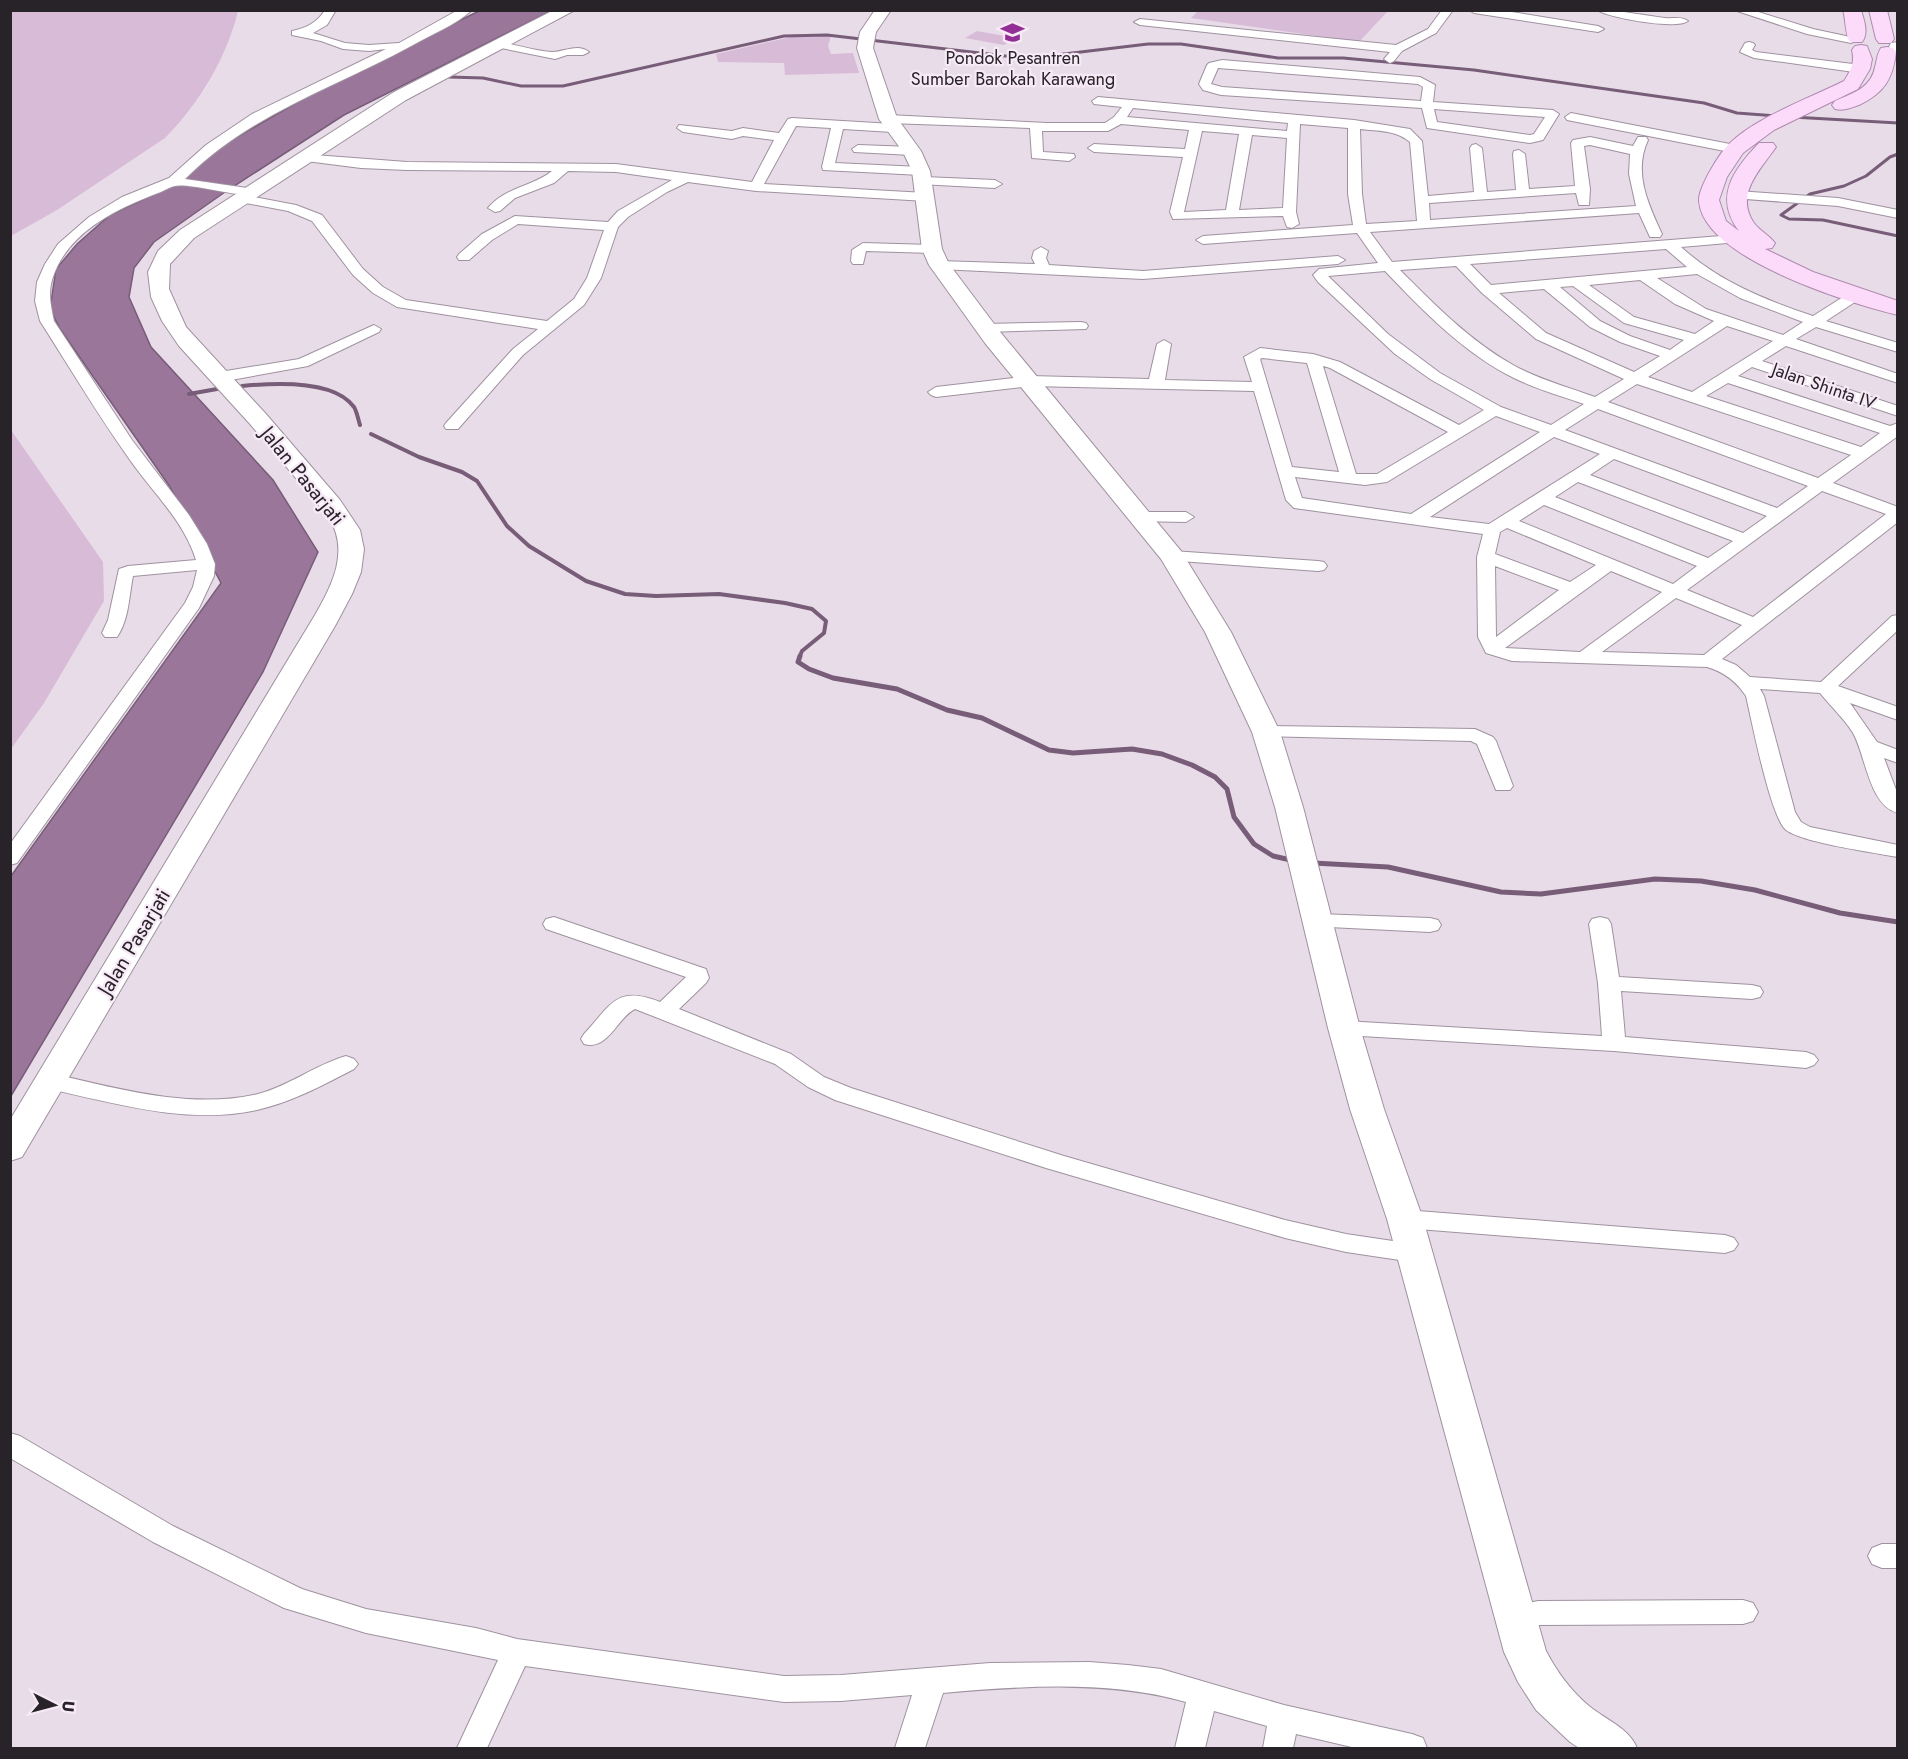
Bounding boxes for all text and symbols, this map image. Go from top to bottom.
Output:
school or university icon: Pondok Pesantren Sumber Barokah Karawang [1000,19,1026,45]
place label: Pondok Pesantren Sumber Barokah Karawang [911,45,1115,92]
street label: Jalan Shinta IV [1766,355,1880,416]
street label: Jalan Pasarjati [252,418,352,532]
street label: Jalan Pasarjati [89,883,178,1004]
north arrow [24,1675,84,1735]
text: U [56,1700,80,1713]

